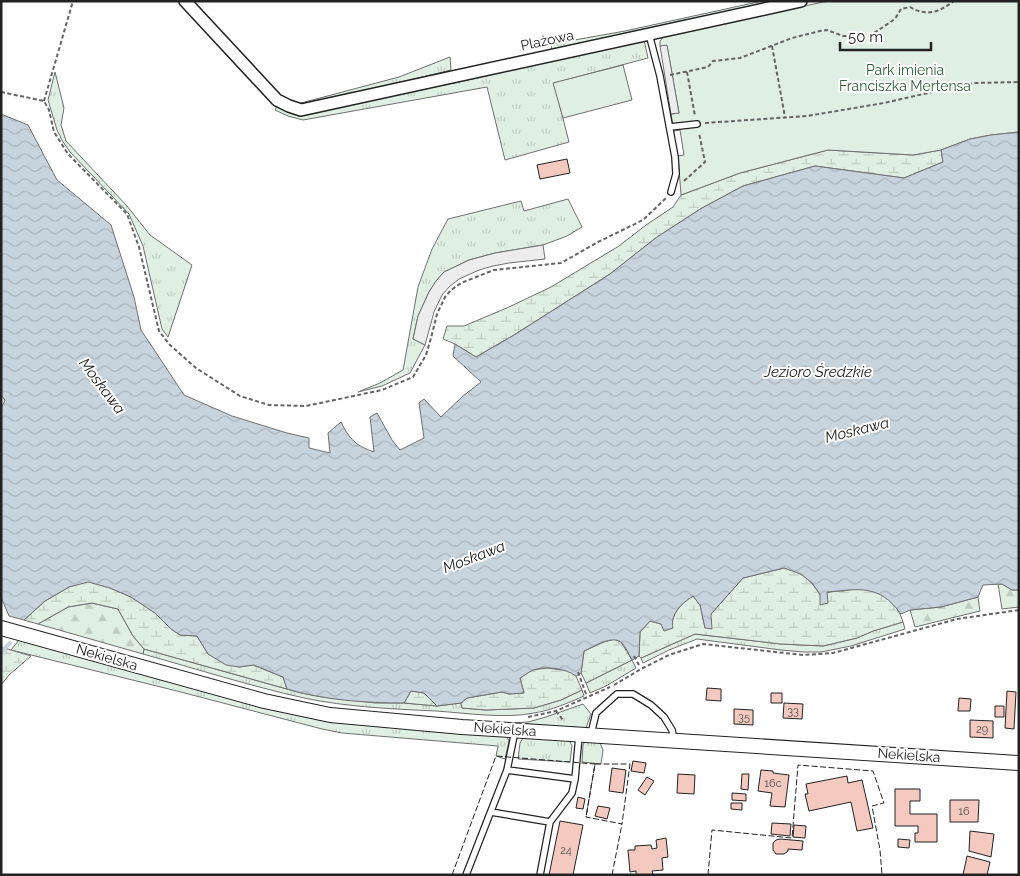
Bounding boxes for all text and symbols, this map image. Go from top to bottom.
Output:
scale bar [840,20,931,52]
street label: Plażowa [519,27,575,53]
text: 50 m [848,28,883,46]
park label: Park imienia Franciszka Mertensa [839,62,971,94]
water label: Moskawa [75,355,129,417]
water label: Jezioro Średzkie [763,363,872,381]
water label: Moskawa [823,413,891,447]
water label: Moskawa [440,537,508,577]
street label: Nekielska [74,641,140,673]
house number: 33 [787,705,799,718]
house number: 35 [738,711,750,724]
street label: Nekielska [473,719,537,739]
house number: 29 [976,723,988,736]
street label: Nekielska [877,745,941,765]
house number: 16c [764,777,782,790]
house number: 16 [958,805,970,818]
house number: 24 [560,844,572,857]

